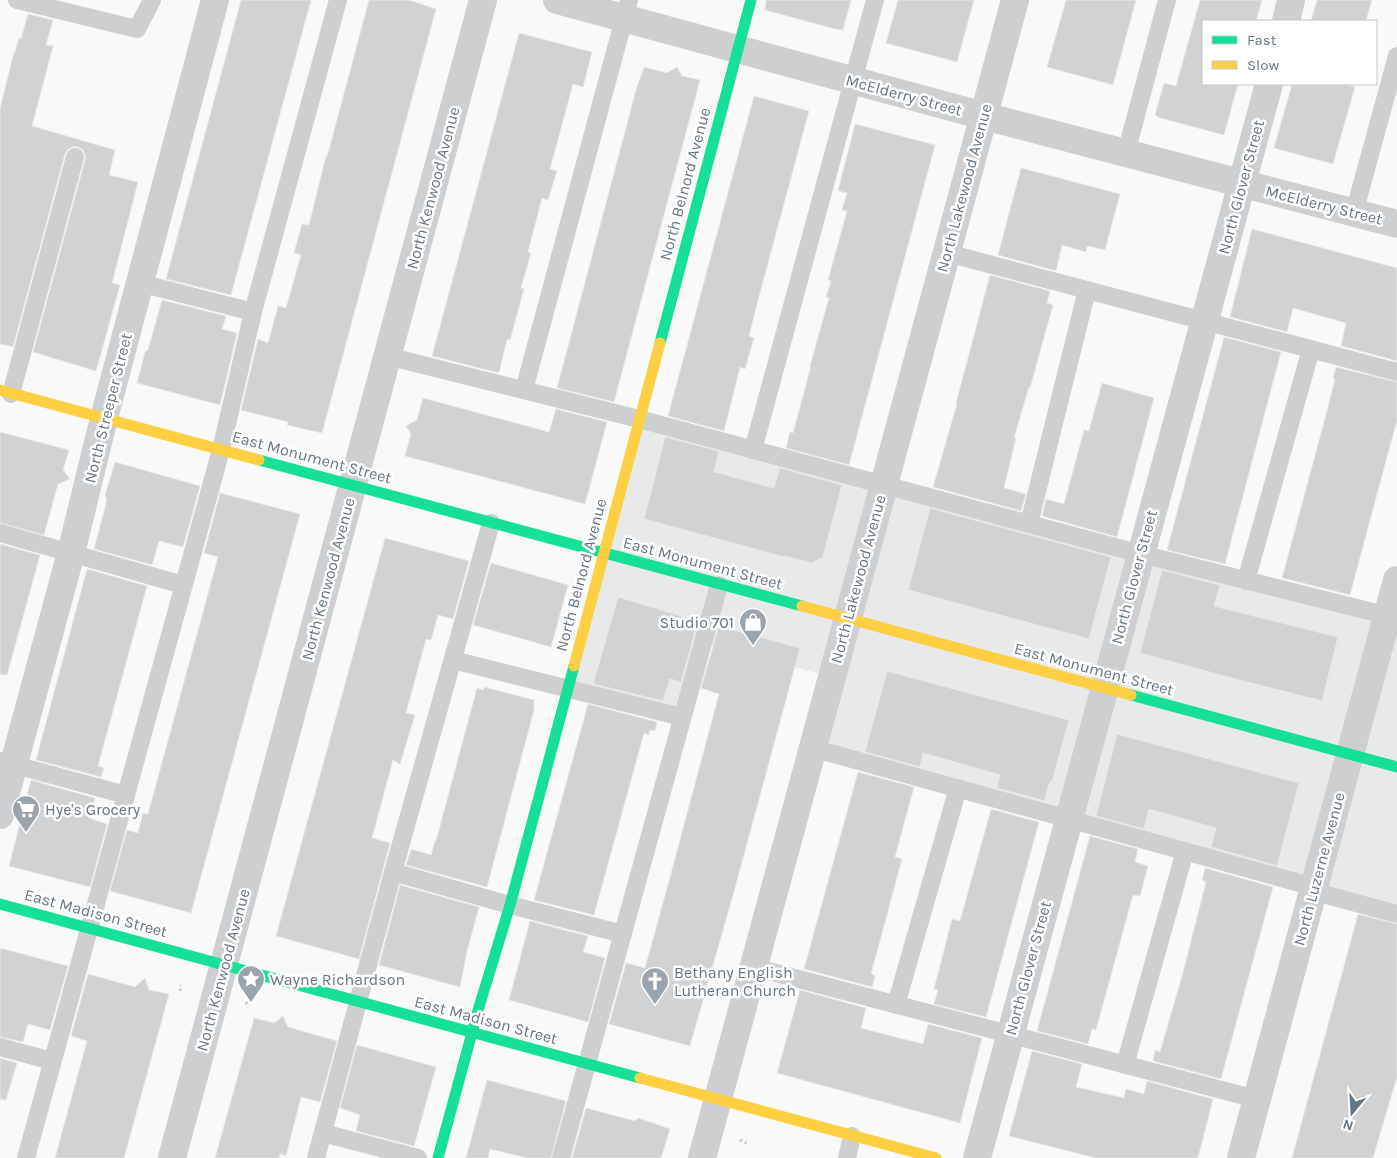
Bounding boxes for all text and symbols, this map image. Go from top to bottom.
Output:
legend [1202,20,1377,85]
text: Fast [1247,31,1277,49]
text: Slow [1247,56,1279,74]
street label: McElderry Street [844,70,964,120]
street label: North Lakewood Avenue [932,102,996,274]
street label: North Kenwood Avenue [402,105,464,271]
street label: North Belnord Avenue [655,105,715,263]
street label: North Glover Street [1214,118,1268,256]
street label: McElderry Street [1264,181,1384,229]
street label: North Streeper Street [80,331,136,485]
street label: East Monument Street [230,427,394,487]
street label: North Lakewood Avenue [826,493,890,665]
street label: North Kenwood Avenue [297,496,359,662]
street label: North Belnord Avenue [551,496,611,654]
street label: North Glover Street [1107,508,1161,646]
street label: East Monument Street [621,533,785,593]
shop icon: Studio 701 [738,607,768,646]
place label: Studio 701 [660,613,734,632]
street label: East Monument Street [1012,639,1176,699]
street label: North Luzerne Avenue [1289,790,1349,948]
supermarket icon: Hye's Grocery [11,794,41,833]
place label: Hye's Grocery [45,800,141,819]
street label: East Madison Street [22,885,170,941]
street label: North Kenwood Avenue [192,887,254,1053]
street label: North Glover Street [1001,899,1055,1037]
place label: Bethany English Lutheran Church [674,963,796,1000]
place icon: Wayne Richardson [236,964,266,1003]
church icon: Bethany English Lutheran Church [640,966,670,1005]
place label: Wayne Richardson [270,970,405,989]
street label: East Madison Street [412,992,560,1048]
north arrow [1327,1088,1377,1138]
text: N [1341,1115,1356,1135]

